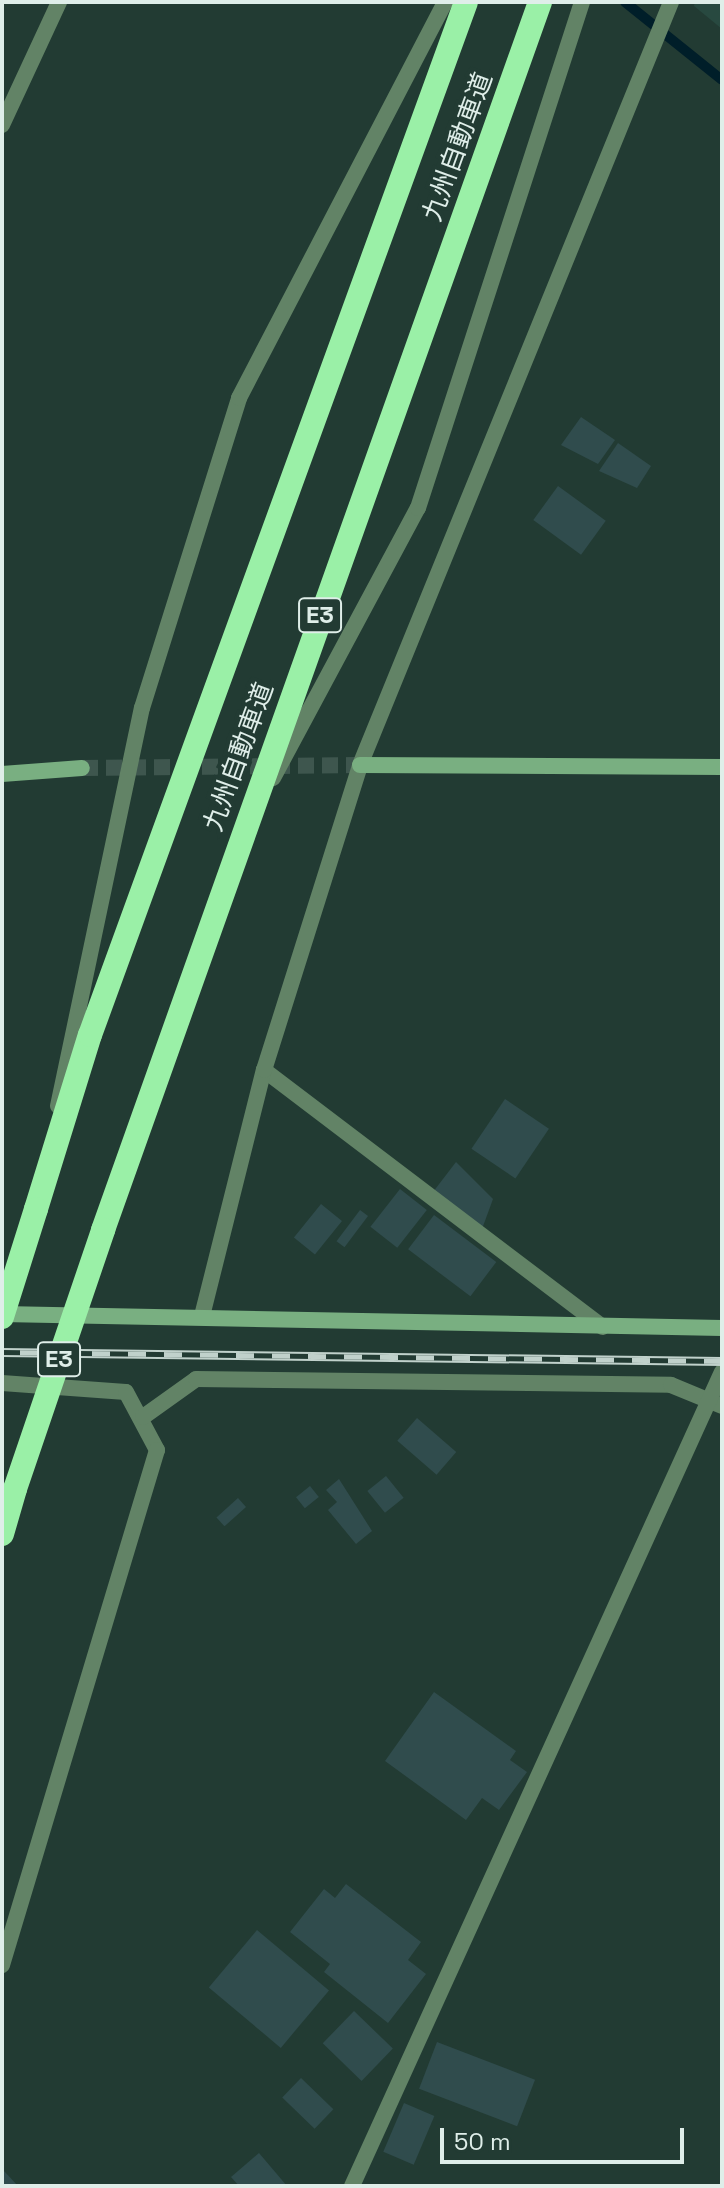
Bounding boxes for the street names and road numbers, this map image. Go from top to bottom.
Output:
street label: 九州自動車道 [417,68,499,226]
road number: E3 [298,595,342,635]
street label: 九州自動車道 [198,678,280,836]
road number: E3 [37,1339,81,1379]

